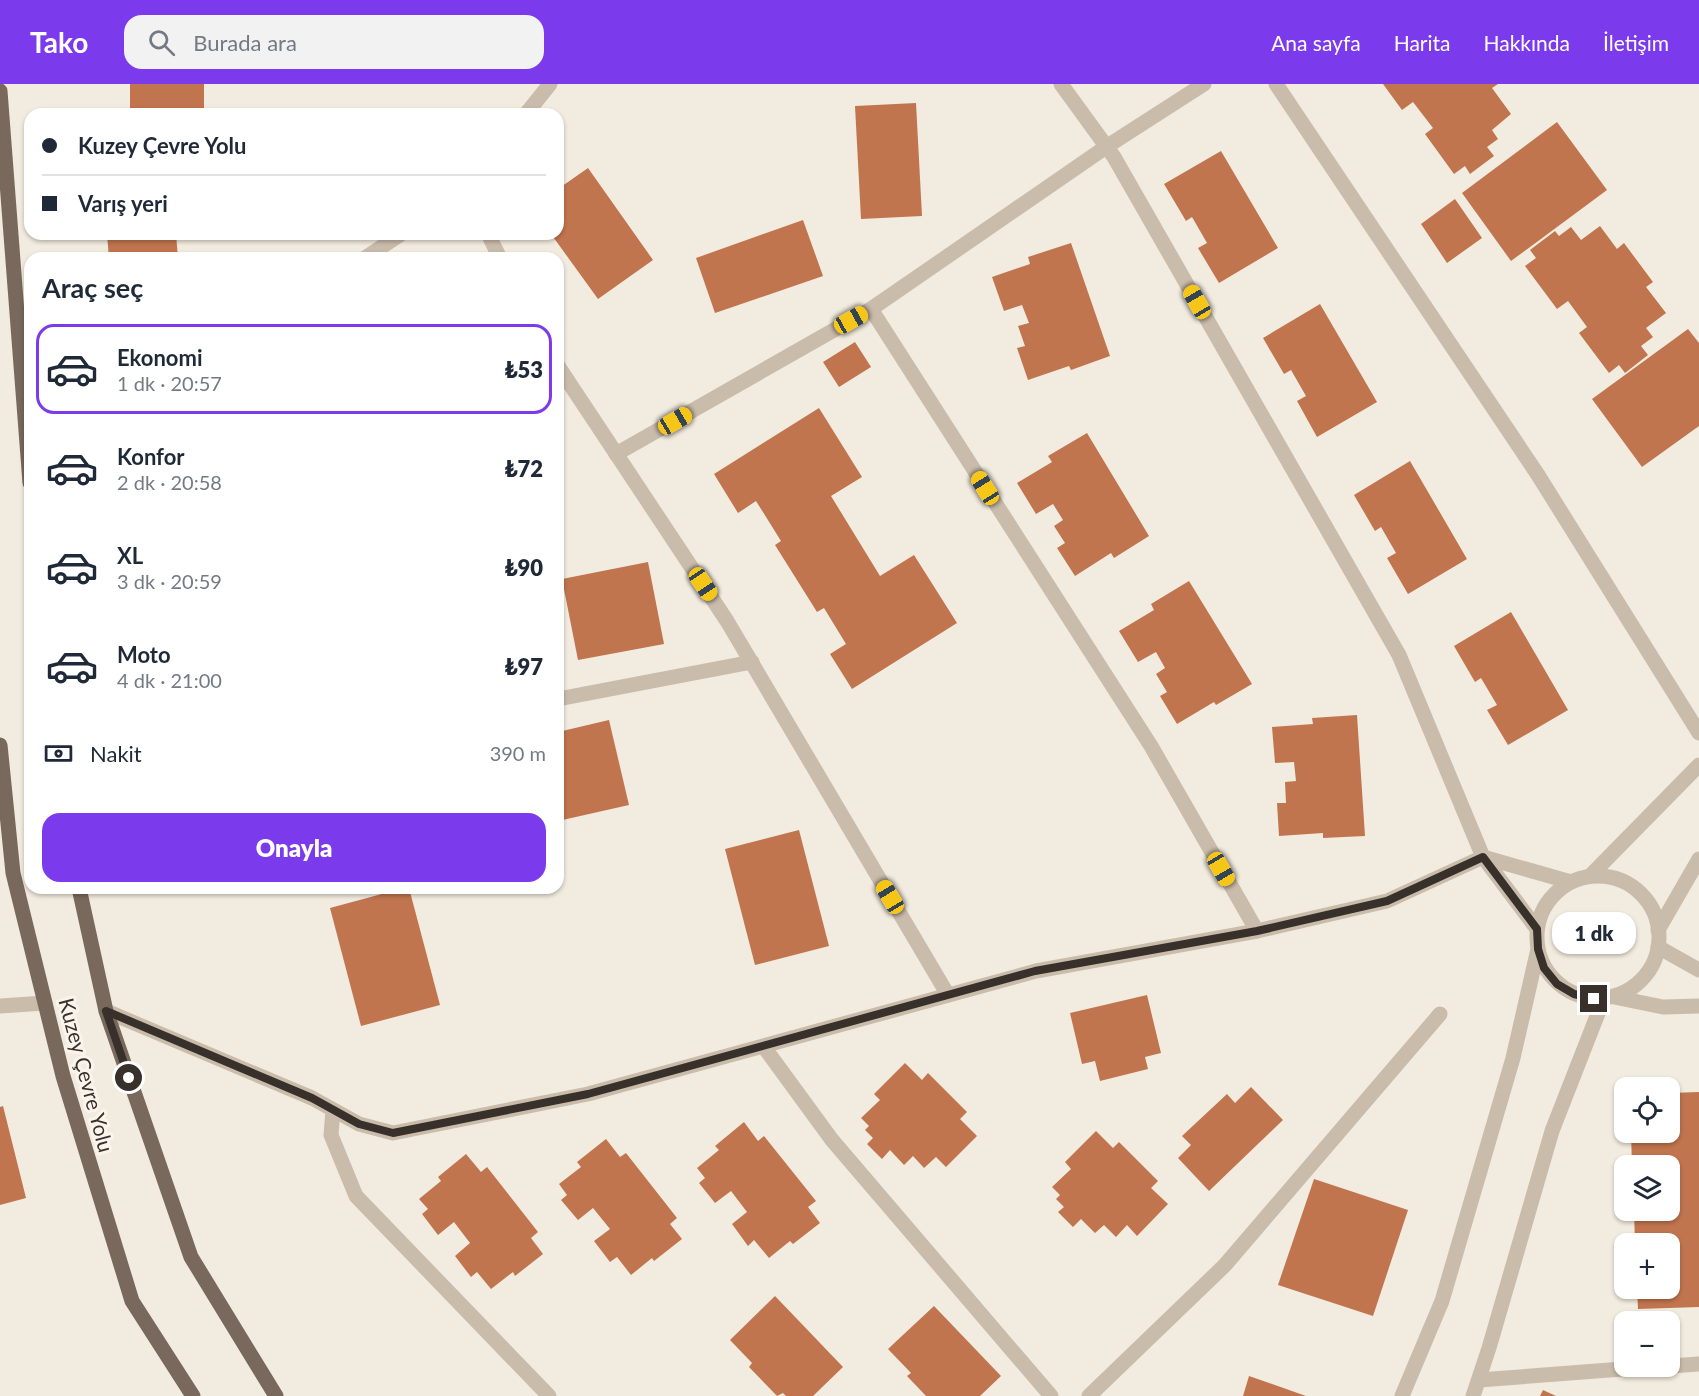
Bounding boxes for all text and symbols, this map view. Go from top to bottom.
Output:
search box [124,15,544,69]
text: Tako [30,25,88,59]
icon: search [145,26,178,59]
text: Burada ara [193,29,297,56]
text: Ana sayfa [1271,30,1361,55]
text: Harita [1394,30,1450,55]
text: Hakkında [1483,30,1570,55]
text: İletişim [1603,30,1669,55]
text: Kuzey Çevre Yolu [78,132,246,159]
text: Varış yeri [78,190,168,217]
text: Araç seç [42,271,143,304]
car [1180,282,1214,322]
car [831,303,871,337]
icon: car [45,342,99,396]
text: Ekonomi [117,344,203,371]
text: ₺53 [505,356,543,383]
text: 1 dk · 20:57 [117,371,222,395]
car [655,404,695,438]
icon: car [45,441,99,495]
text: Konfor [117,443,185,470]
text: ₺72 [505,455,543,482]
car [968,468,1002,508]
text: 2 dk · 20:58 [117,470,222,494]
icon: car [45,540,99,594]
text: XL [117,542,143,569]
text: ₺90 [505,554,543,581]
car [685,564,721,604]
text: 3 dk · 20:59 [117,569,222,593]
icon: car [45,639,99,693]
text: Moto [117,641,171,668]
text: ₺97 [505,653,543,680]
text: 4 dk · 21:00 [117,668,222,692]
icon: cash [42,737,75,770]
text: Nakit [90,740,142,767]
text: 390 m [490,741,546,765]
button: Onayla [42,813,546,882]
car [1204,849,1238,889]
car [873,877,907,917]
callout: 1 dk [1552,912,1636,954]
text: 1 dk [1575,921,1613,945]
route end [1580,985,1607,1012]
street label: Kuzey Çevre Yolu [54,995,120,1155]
route start [115,1064,142,1091]
map controls [1614,1077,1680,1377]
button: locate [1614,1077,1680,1143]
button: layers [1614,1155,1680,1221]
button: + [1614,1233,1680,1299]
button: − [1614,1311,1680,1377]

